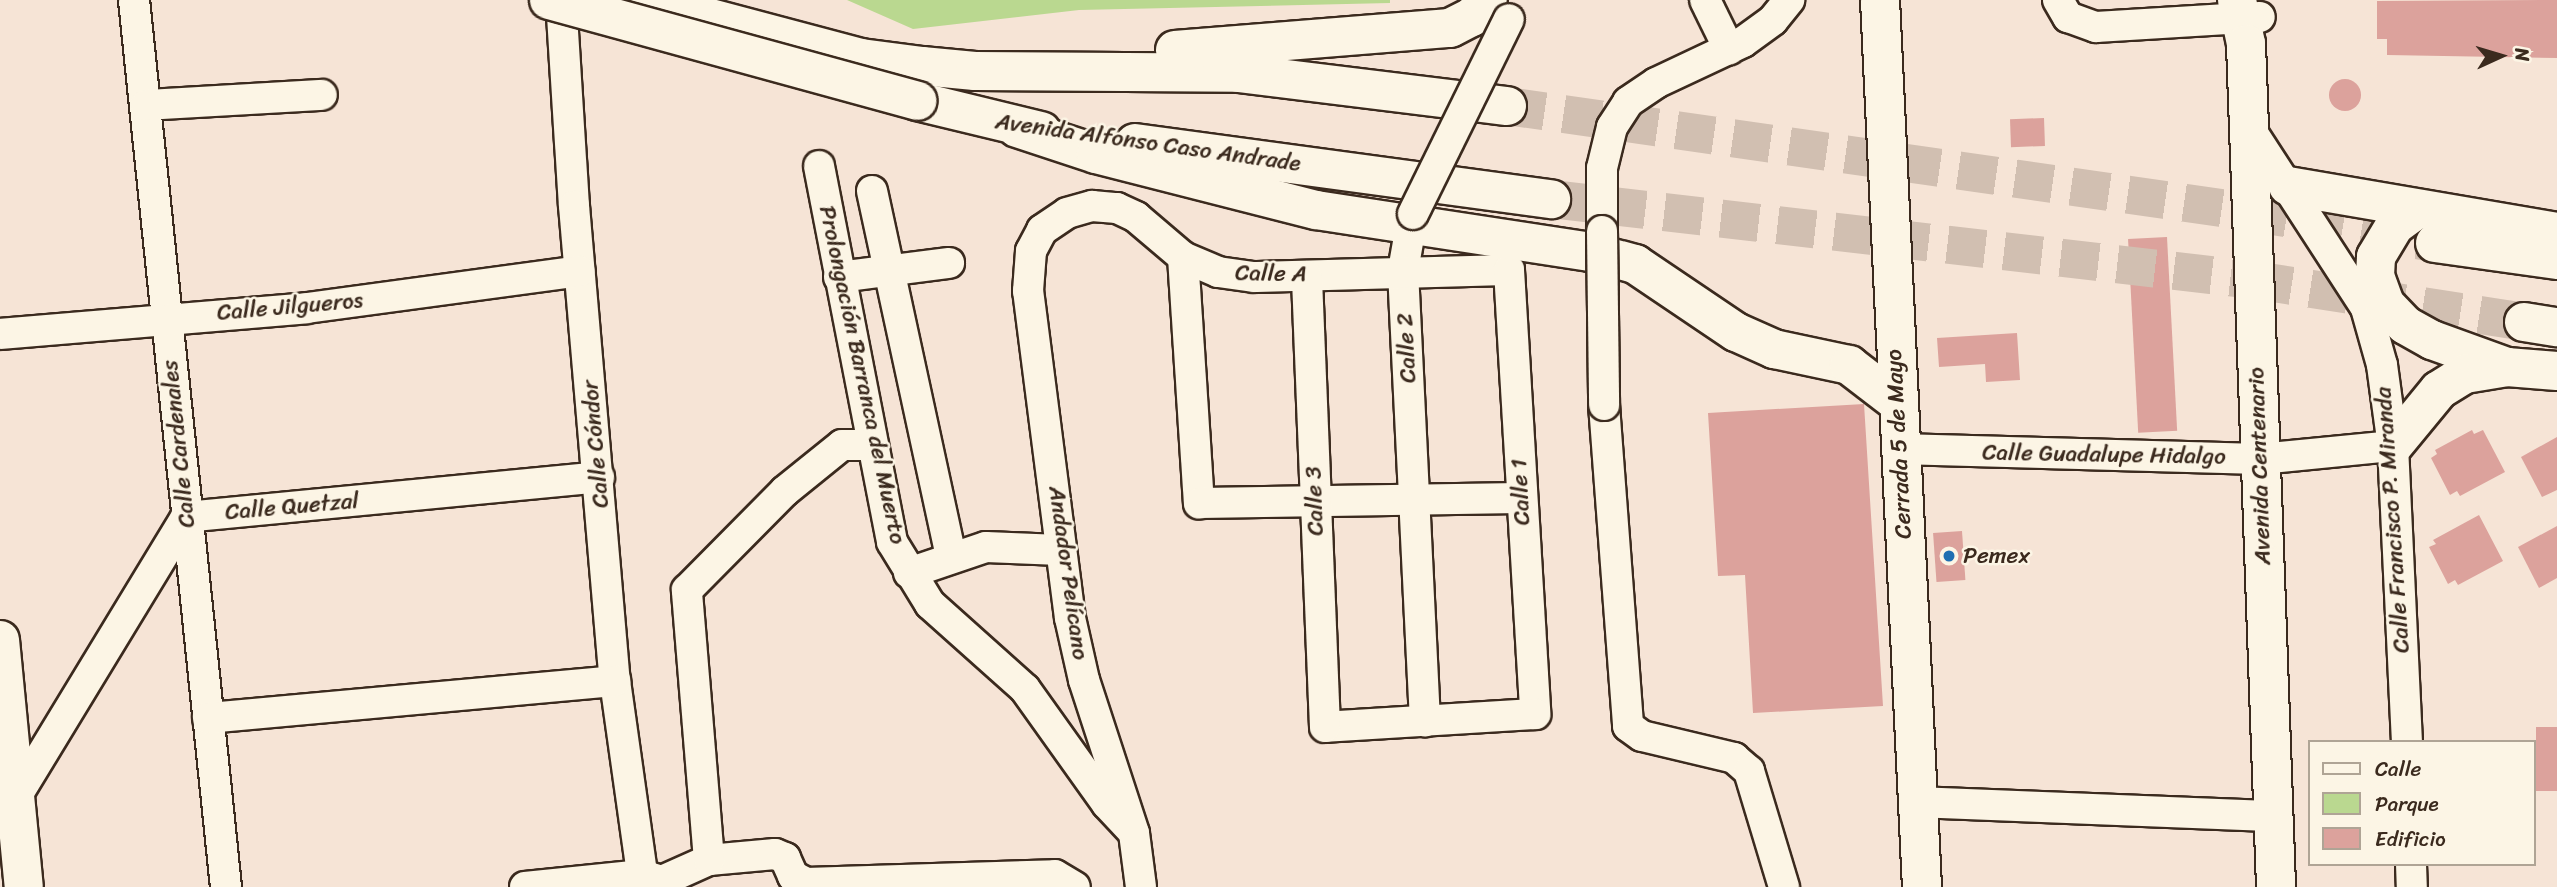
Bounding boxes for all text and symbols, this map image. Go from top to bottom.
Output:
north arrow [2466,21,2536,91]
text: N [2506,47,2539,62]
street label: Avenida Alfonso Caso Andrade [993,108,1303,178]
street label: Prolongación Barranca del Muerto [813,203,911,547]
street label: Calle A [1235,260,1307,288]
street label: Calle Jilgueros [215,287,365,327]
street label: Calle 2 [1391,312,1423,384]
street label: Cerrada 5 de Mayo [1880,348,1918,540]
street label: Calle Cardenales [156,358,202,530]
street label: Avenida Centenario [2243,367,2277,565]
street label: Calle Cóndor [577,379,615,509]
street label: Calle Francisco P. Miranda [2370,386,2416,654]
street label: Calle Guadalupe Hidalgo [1982,439,2226,471]
street label: Calle 1 [1505,458,1537,526]
street label: Calle 3 [1300,466,1330,536]
street label: Andador Pelícano [1042,484,1094,662]
street label: Calle Quetzal [224,487,360,527]
place label: Pemex [1963,542,2030,570]
marker: Pemex [1941,548,1957,564]
legend [2308,740,2536,866]
text: Calle [2375,750,2421,788]
text: Parque [2375,785,2439,823]
text: Edificio [2375,820,2446,858]

